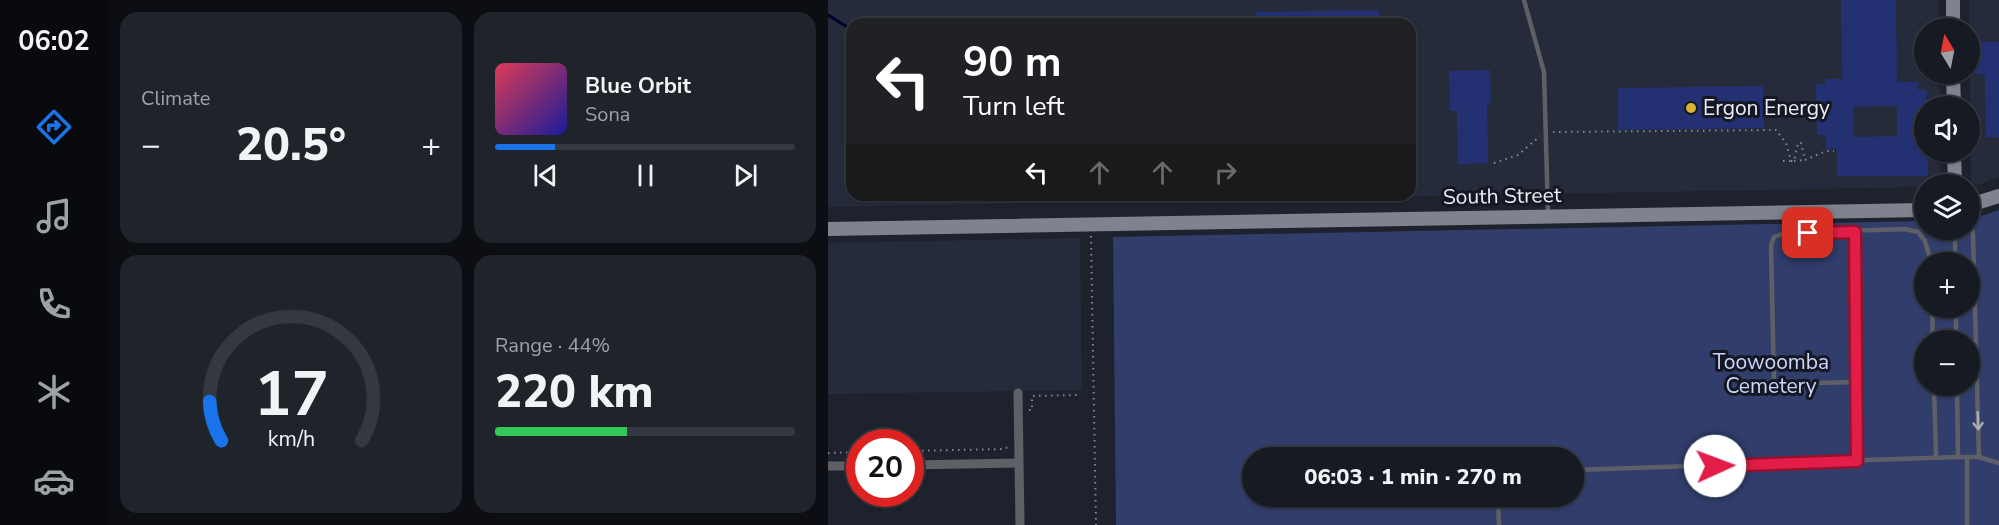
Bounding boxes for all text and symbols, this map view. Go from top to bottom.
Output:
north arrow [1914,18,1980,84]
map controls [1914,18,1980,396]
text: 06:02 [18,23,90,60]
text: 90 m [963,34,1062,91]
icon: left [864,42,942,120]
text: Blue Orbit [585,71,691,101]
text: Climate [141,85,210,112]
text: Turn left [963,88,1064,125]
place label: Ergon Energy [1703,94,1830,122]
button: sound [1914,96,1980,162]
text: Sona [585,101,630,128]
marker: Ergon Energy [1684,101,1698,115]
icon: directions [33,106,75,148]
text: 20.5° [236,115,346,176]
text: − [141,123,161,168]
text: + [421,123,441,168]
icon: left [1020,156,1053,189]
icon: ahead [1083,156,1116,189]
icon: ahead [1146,156,1179,189]
icon: right [1209,156,1242,189]
icon: previous [529,159,562,192]
icon: pause [629,159,662,192]
icon: next [729,159,762,192]
button: layers [1914,174,1980,240]
street label: South Street [1443,181,1562,211]
icon: music [33,195,75,237]
pin [1782,207,1833,258]
icon: arrive [1791,216,1824,249]
button: + [1914,252,1980,318]
icon: phone [33,283,75,325]
button: − [1914,330,1980,396]
text: Range · 44% [495,332,610,359]
park label: Toowoomba Cemetery [1713,348,1829,400]
text: 17 [254,352,328,437]
text: 220 km [495,362,654,423]
icon: climate [33,371,75,413]
one-way arrow [1973,411,1984,431]
text: km/h [267,424,315,454]
speed limit sign: 20 [846,429,924,507]
position arrow [1683,434,1747,498]
icon: car [33,460,75,502]
text: 06:03 · 1 min · 270 m [1304,462,1522,492]

